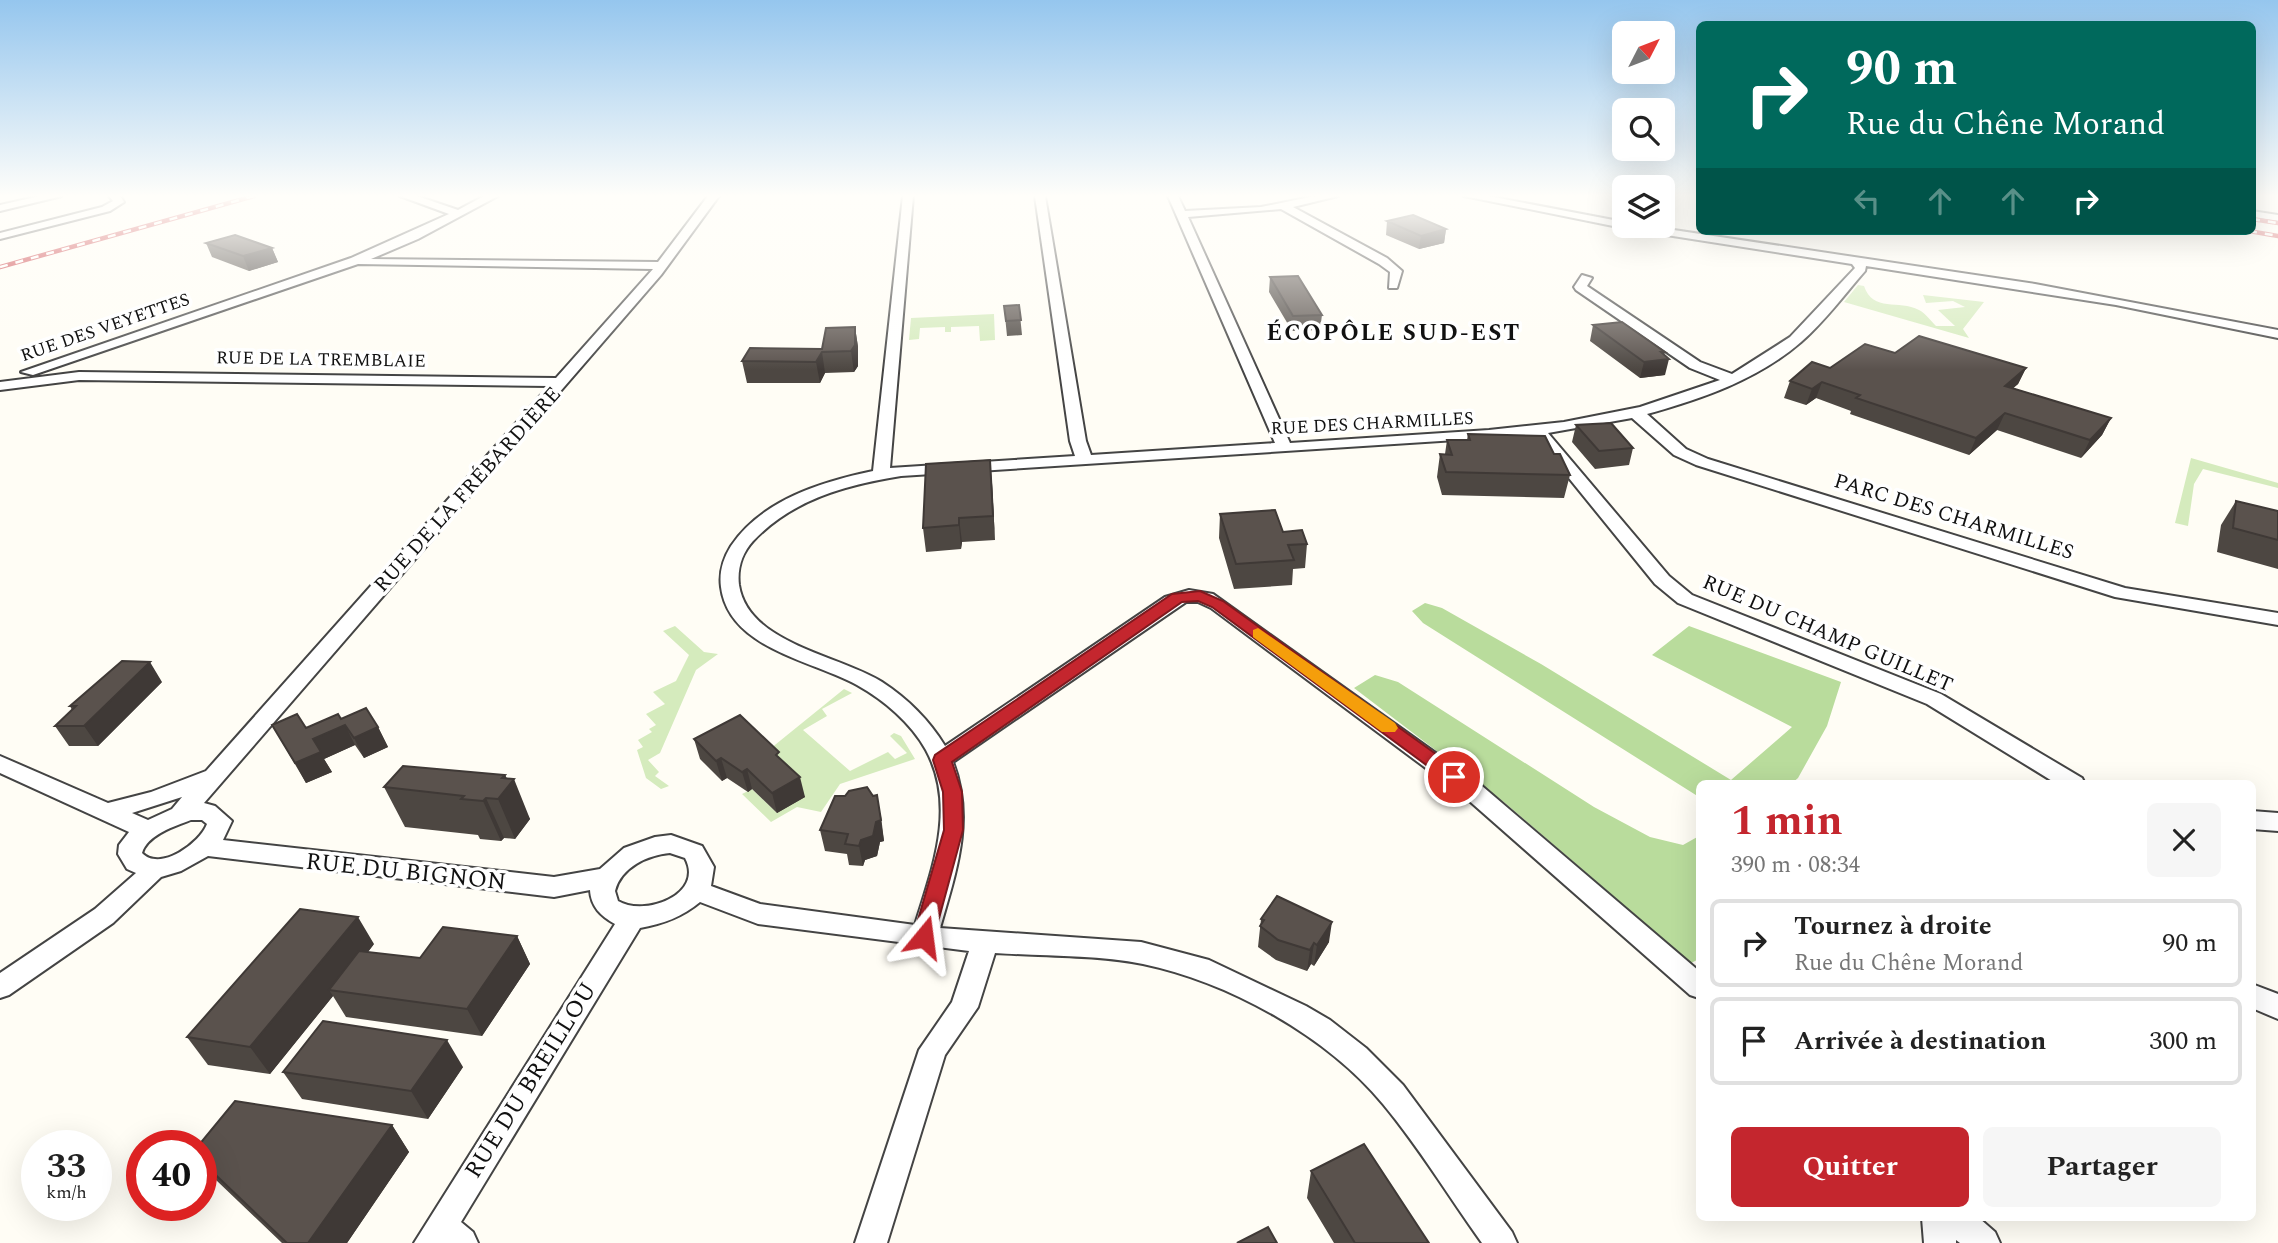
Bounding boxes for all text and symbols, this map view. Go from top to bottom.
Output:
north arrow [1612,21,1675,84]
map controls [1612,21,1675,238]
text: 90 m [1846,32,1957,107]
icon: right [1731,49,1822,140]
button: search [1612,98,1675,161]
text: Rue du Chêne Morand [1846,100,2165,149]
button: layers [1612,175,1675,238]
icon: left [1848,182,1886,220]
icon: ahead [1921,182,1959,220]
icon: ahead [1994,182,2032,220]
icon: right [2067,182,2105,220]
street label: RUE DES VEYETTES [17,286,193,369]
district label: ÉCOPÔLE SUD-EST [1267,316,1521,351]
street label: RUE DE LA TREMBLAIE [216,344,426,375]
street label: RUE DE LA FRÉBARDIÈRE [366,379,569,600]
street label: RUE DES CHARMILLES [1270,405,1474,442]
street label: PARC DES CHARMILLES [1830,465,2078,569]
street label: RUE DU CHAMP GUILLET [1697,567,1958,701]
pin [1424,747,1484,807]
icon: arrive [1435,758,1473,796]
text: 1 min [1731,790,1843,853]
button: close [2147,803,2221,877]
street label: RUE DU BIGNON [304,844,508,900]
text: 390 m · 08:34 [1731,848,1860,883]
position arrow [887,900,961,974]
text: Tournez à droite [1794,906,1992,946]
text: 90 m [2162,923,2217,963]
icon: right [1735,924,1773,962]
text: Rue du Chêne Morand [1794,946,2023,981]
street label: RUE DU BREILLOU [456,975,606,1186]
text: Arrivée à destination [1794,1021,2046,1061]
text: 300 m [2149,1021,2217,1061]
icon: arrive [1735,1022,1773,1060]
button: Quitter [1731,1127,1969,1207]
button: Partager [1983,1127,2221,1207]
speed limit sign: 40 [126,1130,217,1221]
text: 33 [47,1140,86,1193]
text: km/h [46,1179,87,1206]

